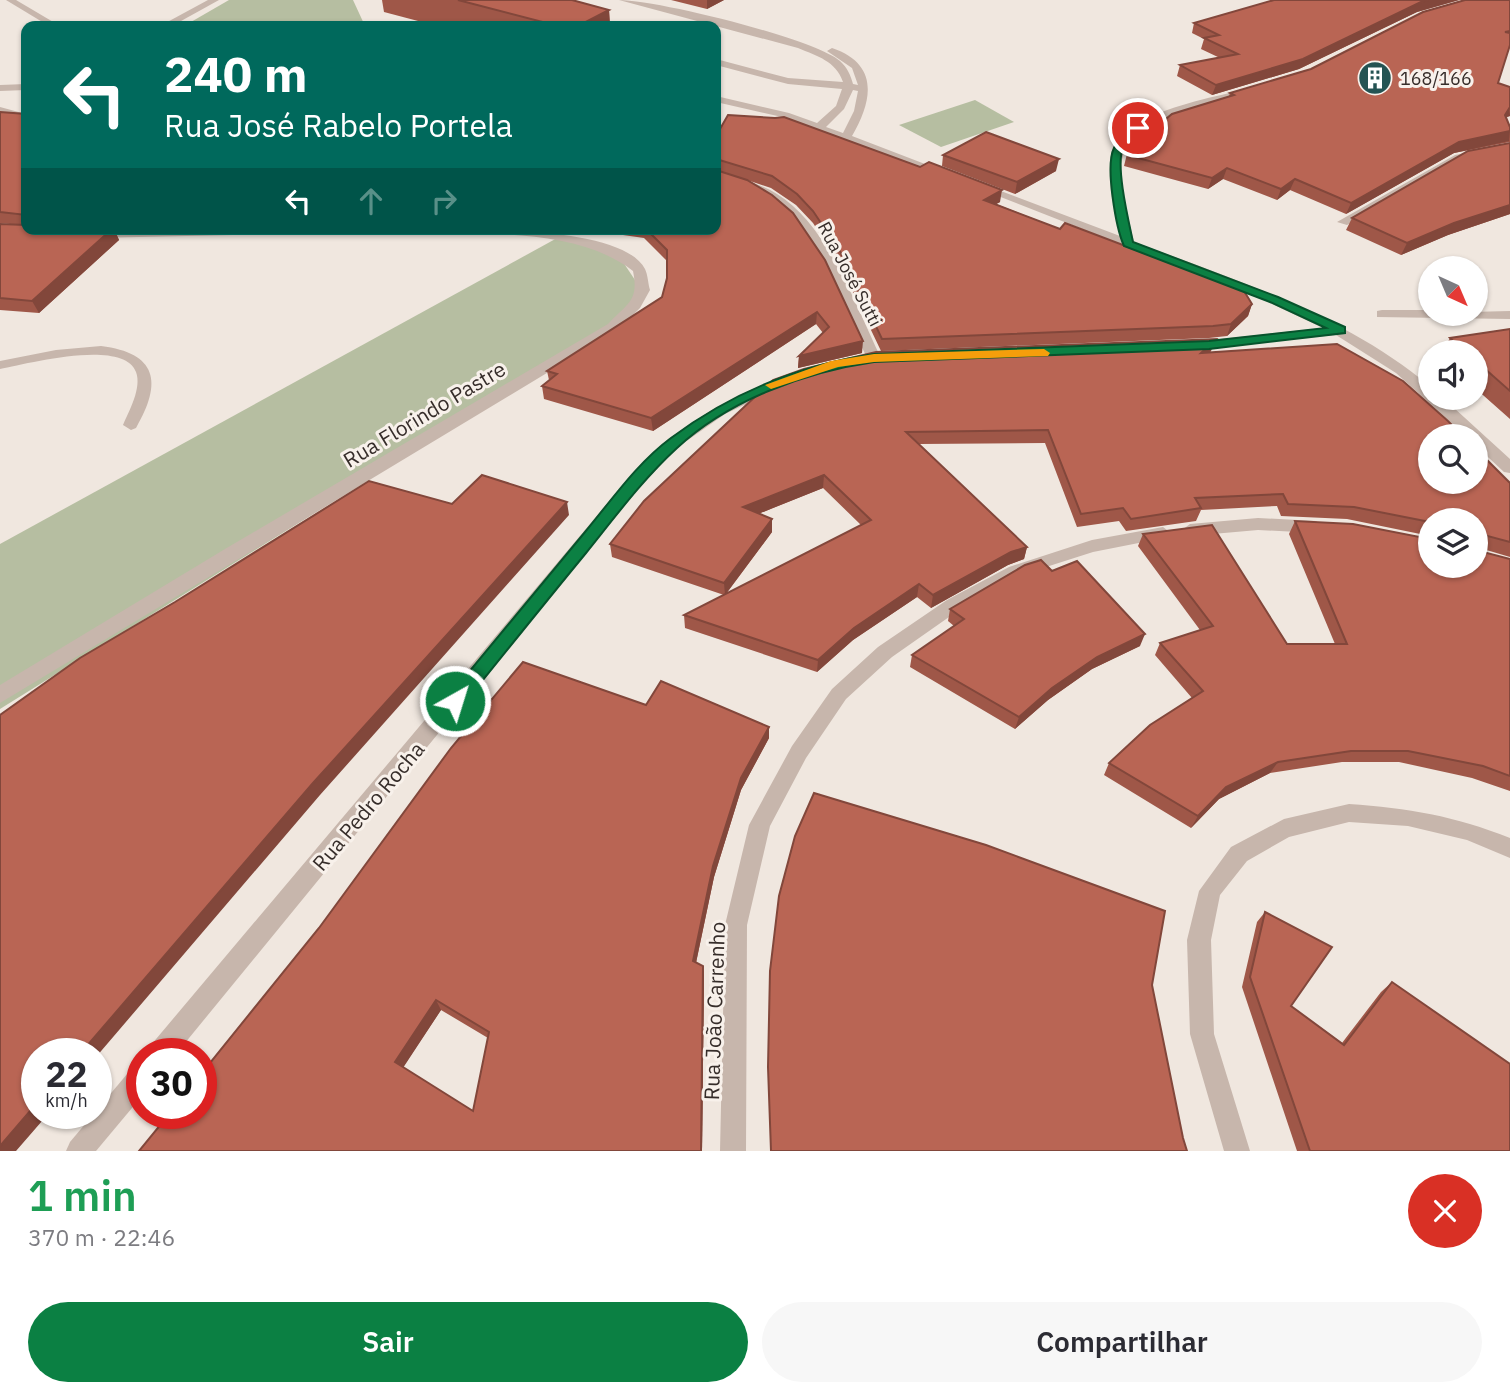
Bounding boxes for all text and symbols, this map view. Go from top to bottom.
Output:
text: 240 m [164,42,308,105]
icon: left [49,49,140,140]
building icon: 168/166 [1356,59,1394,97]
place label: 168/166 [1400,67,1472,90]
pin [1108,98,1168,158]
text: Rua José Rabelo Portela [164,104,513,146]
icon: arrive [1119,109,1157,147]
icon: left [279,182,317,220]
icon: ahead [352,182,390,220]
icon: right [425,182,463,220]
street label: Rua José Sutti [813,218,887,330]
north arrow [1418,256,1488,326]
map controls [1418,256,1488,578]
button: sound [1418,340,1488,410]
street label: Rua Florindo Pastre [338,354,510,474]
button: search [1418,424,1488,494]
button: layers [1418,508,1488,578]
position arrow [418,664,492,738]
street label: Rua Pedro Rocha [306,736,430,876]
street label: Rua João Carrenho [697,921,731,1101]
speed limit sign: 30 [126,1038,217,1129]
text: 22 [45,1051,88,1097]
text: km/h [45,1089,88,1112]
text: 1 min [28,1168,137,1223]
button: close [1408,1174,1482,1248]
text: 370 m · 22:46 [28,1222,175,1252]
button: Sair [28,1302,748,1382]
button: Compartilhar [762,1302,1482,1382]

